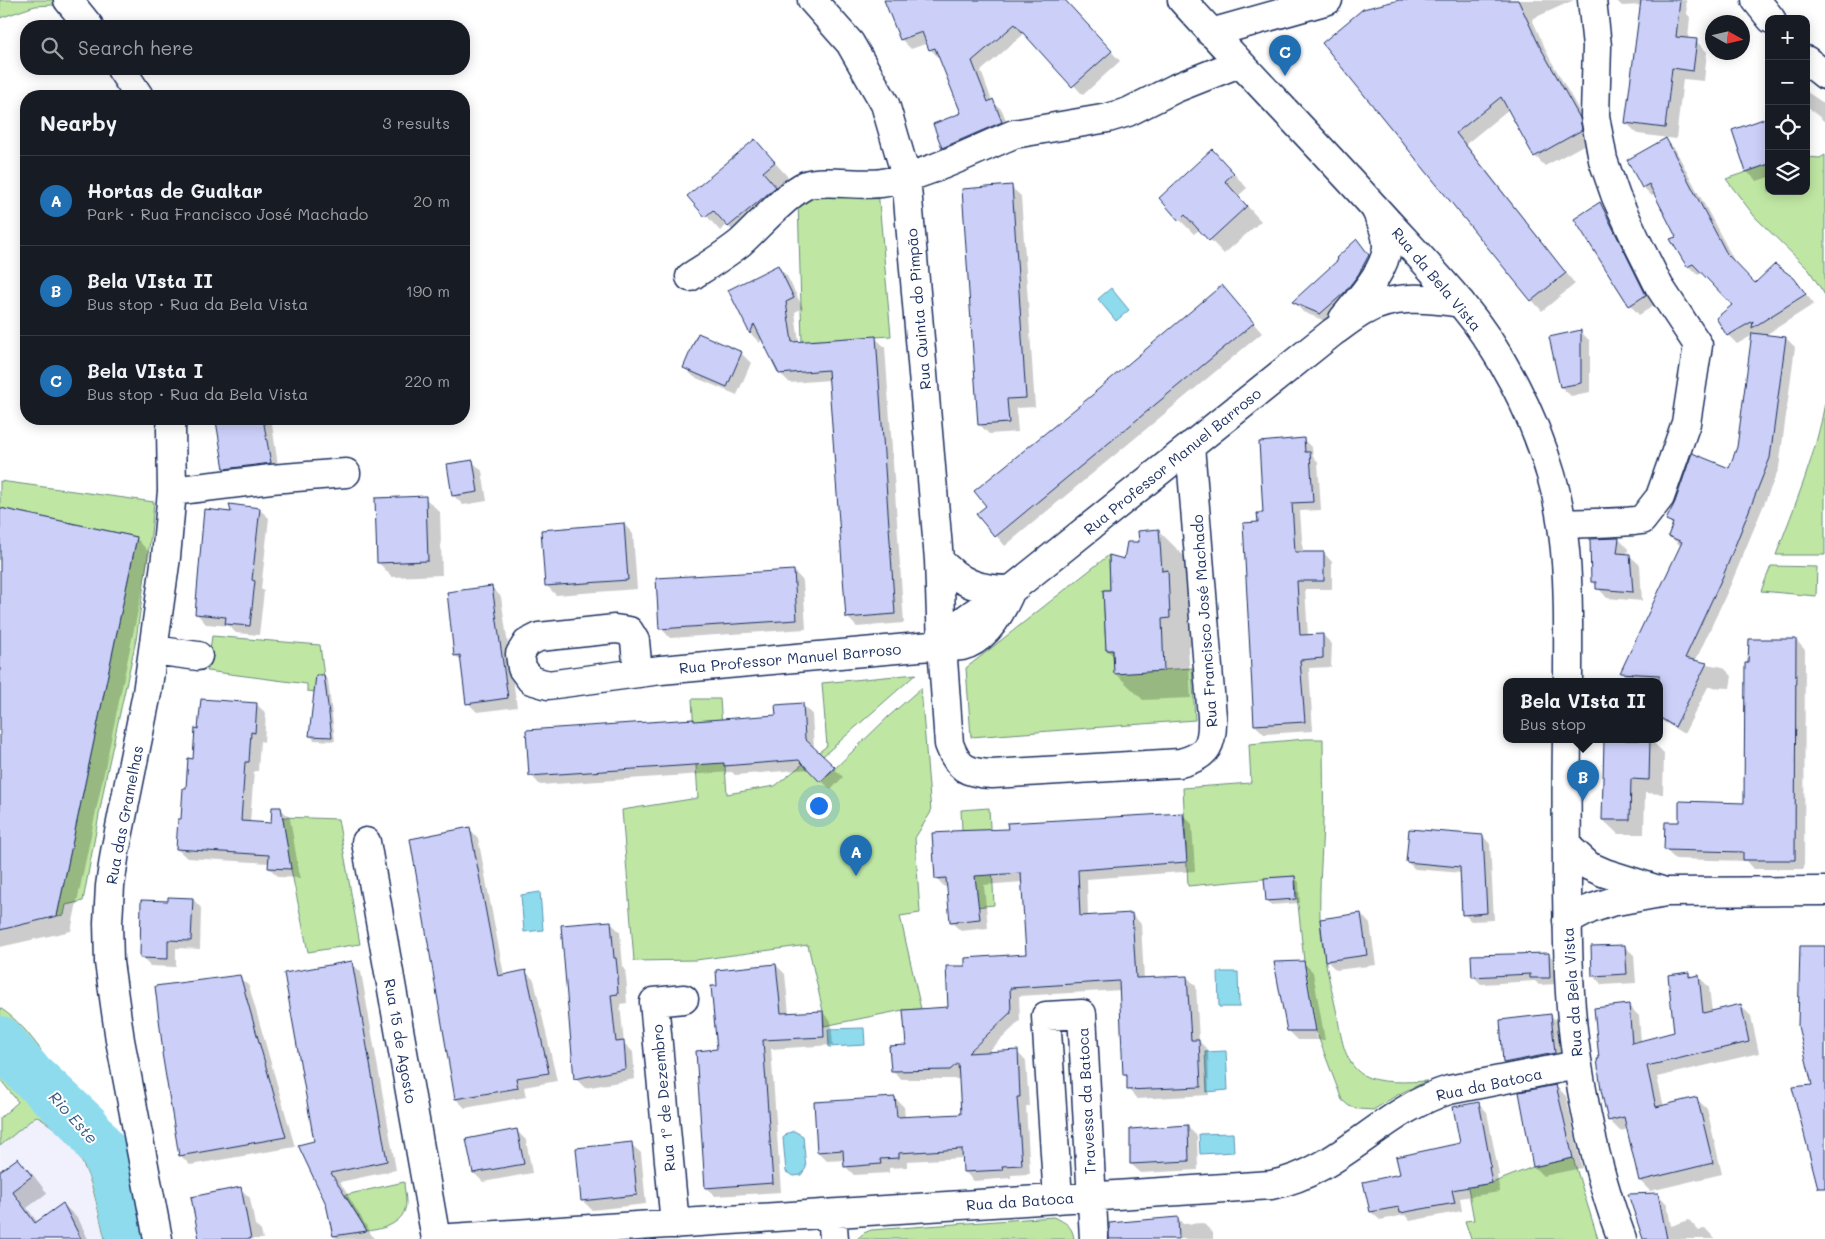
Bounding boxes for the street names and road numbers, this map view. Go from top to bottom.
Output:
street label: Rua da Bela Vista [1388,223,1486,335]
street label: Rua Quinta do Pimpão [901,227,935,391]
street label: Rua Professor Manuel Barroso [1079,383,1265,539]
street label: Rua Francisco José Machado [1187,514,1221,728]
street label: Rua Professor Manuel Barroso [678,638,902,678]
street label: Rua das Gramelhas [101,744,147,886]
street label: Rua da Bela Vista [1558,927,1586,1057]
street label: Rua 15 de Agosto [380,977,422,1105]
street label: Rua 1º de Dezembro [647,1024,679,1172]
street label: Travessa da Batoca [1072,1027,1100,1175]
street label: Rua da Batoca [1434,1063,1544,1105]
street label: Rua da Batoca [965,1187,1075,1215]

